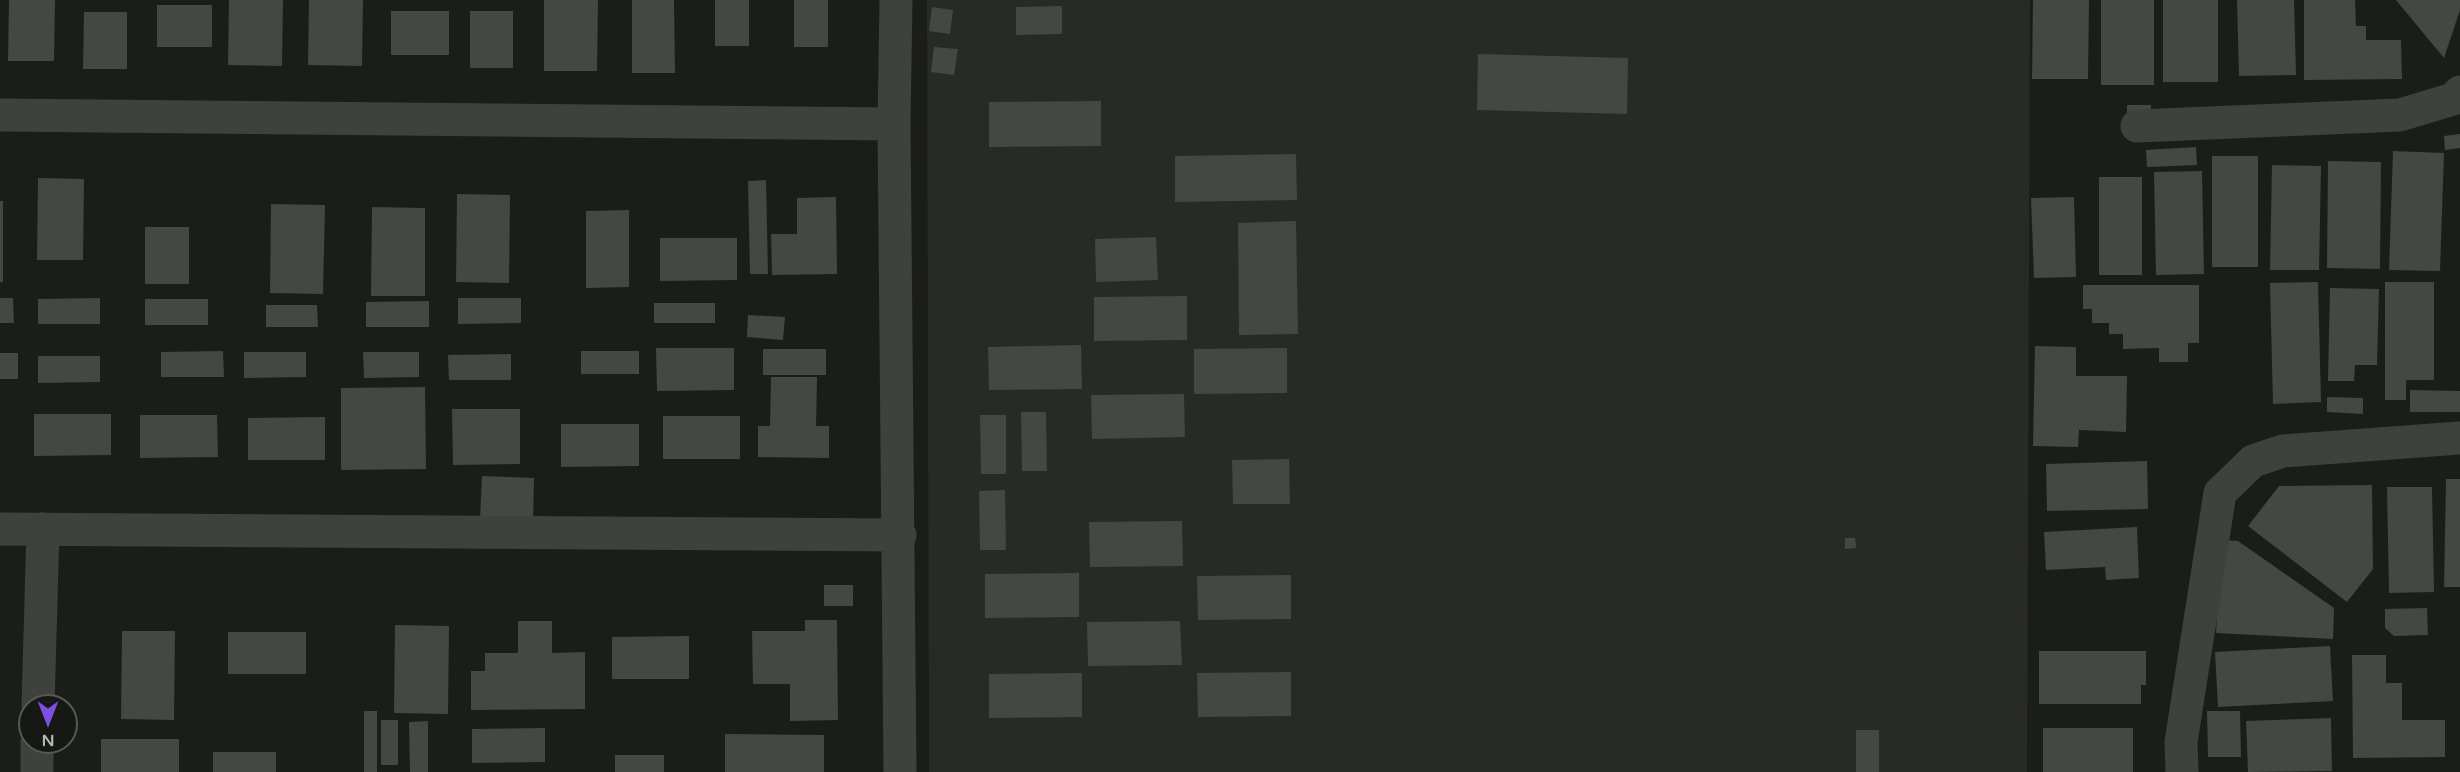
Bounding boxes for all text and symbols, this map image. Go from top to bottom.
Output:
north arrow [18,694,78,754]
text: N [42,730,54,750]

